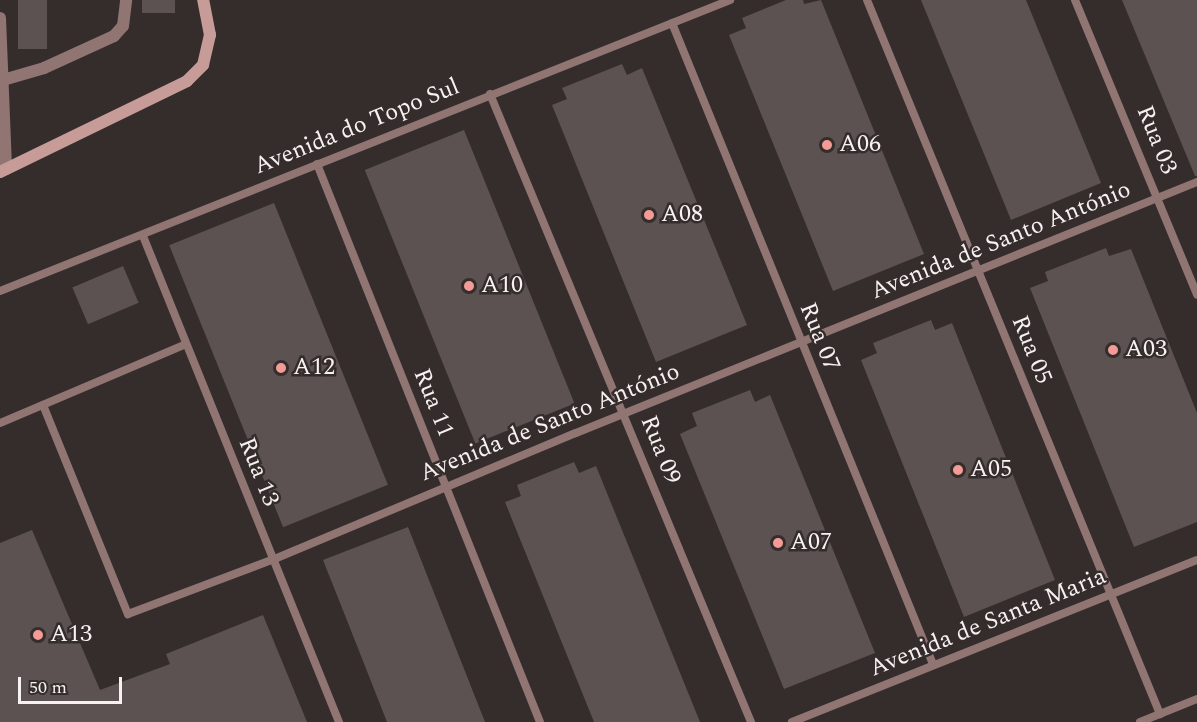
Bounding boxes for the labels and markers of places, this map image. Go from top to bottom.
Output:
place label: A06 [839,131,881,159]
marker: A06 [820,138,834,152]
place label: A08 [661,201,703,229]
marker: A08 [642,208,656,222]
place label: A10 [481,272,523,300]
marker: A10 [462,279,476,293]
place label: A03 [1125,336,1167,364]
marker: A03 [1106,343,1120,357]
place label: A12 [293,354,335,382]
marker: A12 [274,361,288,375]
place label: A05 [970,456,1012,484]
marker: A05 [951,463,965,477]
place label: A07 [790,529,832,557]
marker: A07 [771,536,785,550]
place label: A13 [50,621,92,649]
marker: A13 [31,628,45,642]

